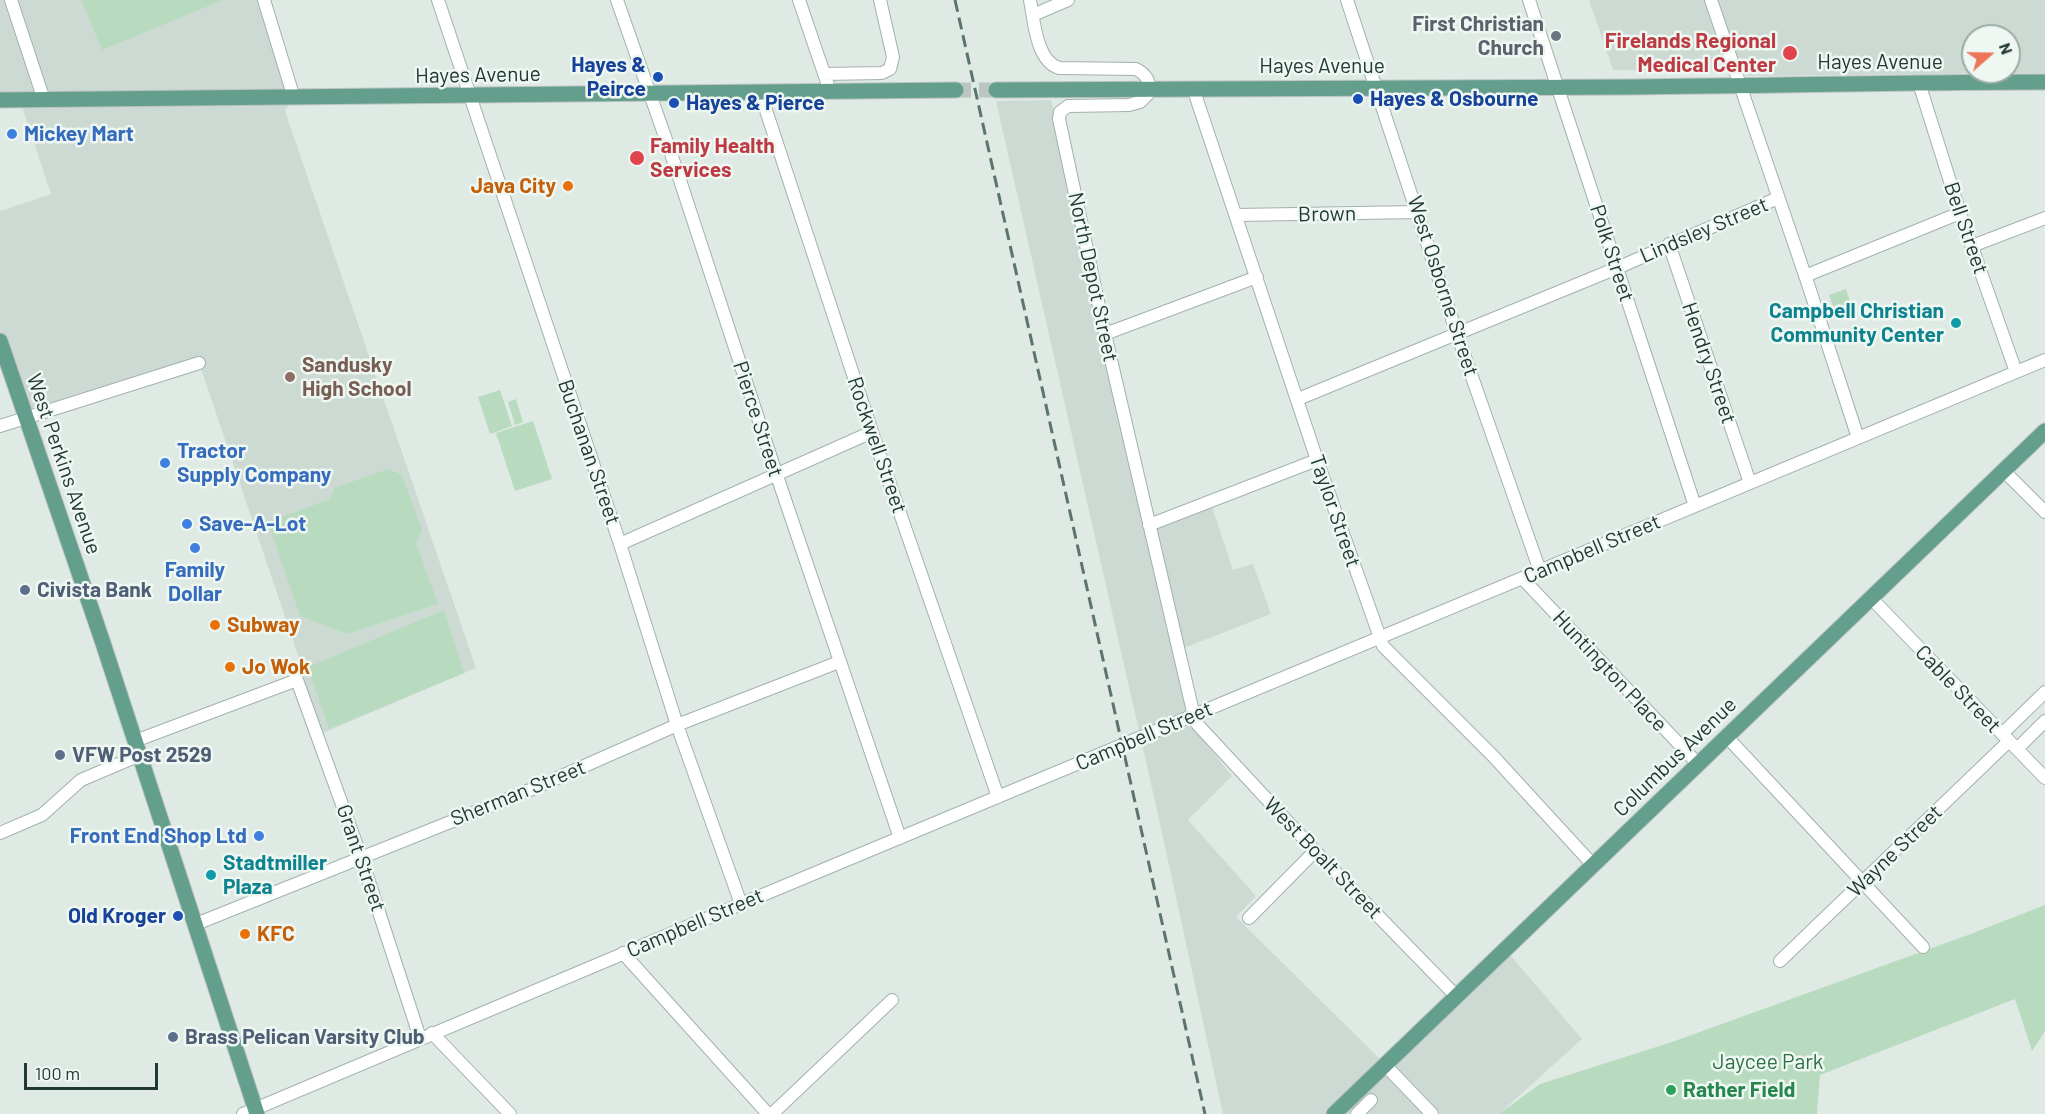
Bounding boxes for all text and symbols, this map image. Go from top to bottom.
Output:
place label: First Christian Church [1412,11,1544,61]
north arrow [1961,24,2021,84]
place label: Firelands Regional Medical Center [1605,28,1776,78]
marker: First Christian Church [1549,29,1563,43]
text: N [1996,40,2017,57]
marker: Firelands Regional Medical Center [1781,44,1799,62]
street label: Hayes Avenue [1817,49,1943,75]
place label: Hayes & Peirce [571,52,646,102]
street label: Hayes Avenue [1259,53,1385,79]
street label: Hayes Avenue [415,61,541,89]
marker: Hayes & Peirce [651,70,665,84]
place label: Hayes & Osbourne [1370,86,1538,112]
place label: Hayes & Pierce [686,90,825,116]
marker: Hayes & Osbourne [1351,92,1365,106]
marker: Hayes & Pierce [667,96,681,110]
place label: Mickey Mart [24,121,134,147]
marker: Mickey Mart [5,127,19,141]
place label: Family Health Services [650,133,775,183]
marker: Family Health Services [628,149,646,167]
place label: Java City [471,173,556,199]
marker: Java City [561,179,575,193]
street label: Bell Street [1939,179,1993,277]
street label: North Depot Street [1063,190,1123,364]
street label: Lindsley Street [1636,192,1772,268]
street label: West Osborne Street [1402,193,1484,379]
street label: Brown [1298,201,1356,227]
street label: Polk Street [1585,201,1639,305]
place label: Campbell Christian Community Center [1769,298,1944,348]
street label: Hendry Street [1676,299,1742,427]
marker: Campbell Christian Community Center [1949,316,1963,330]
place label: Sandusky High School [302,352,412,402]
street label: Pierce Street [727,358,789,480]
street label: West Perkins Avenue [21,370,107,558]
marker: Sandusky High School [283,370,297,384]
street label: Rockwell Street [842,373,912,517]
street label: Buchanan Street [552,376,626,528]
place label: Tractor Supply Company [177,438,331,488]
street label: Taylor Street [1304,451,1366,571]
marker: Tractor Supply Company [158,456,172,470]
street label: Campbell Street [1520,509,1664,589]
place label: Save-A-Lot [199,511,306,537]
marker: Save-A-Lot [180,517,194,531]
marker: Family Dollar [188,541,202,555]
place label: Family Dollar [165,557,225,607]
place label: Civista Bank [37,577,152,603]
marker: Civista Bank [18,583,32,597]
street label: Huntington Place [1548,605,1672,737]
place label: Subway [227,612,300,638]
marker: Subway [208,618,222,632]
street label: Cable Street [1910,640,2006,738]
place label: Jo Wok [242,654,310,680]
marker: Jo Wok [223,660,237,674]
street label: Columbus Avenue [1608,692,1742,822]
street label: Campbell Street [1072,696,1216,776]
place label: VFW Post 2529 [72,742,212,768]
marker: VFW Post 2529 [53,748,67,762]
street label: Sherman Street [447,754,589,832]
street label: West Boalt Street [1258,792,1388,924]
street label: Wayne Street [1843,800,1947,902]
street label: Grant Street [331,801,391,915]
place label: Front End Shop Ltd [70,823,247,849]
marker: Front End Shop Ltd [252,829,266,843]
place label: Stadtmiller Plaza [223,850,327,900]
marker: Stadtmiller Plaza [204,868,218,882]
street label: Campbell Street [623,883,767,963]
place label: Old Kroger [68,903,166,929]
marker: Old Kroger [171,909,185,923]
place label: KFC [257,921,295,947]
marker: KFC [238,927,252,941]
place label: Brass Pelican Varsity Club [185,1024,425,1050]
marker: Brass Pelican Varsity Club [166,1030,180,1044]
park label: Jaycee Park [1713,1049,1823,1075]
scale bar [27,1051,160,1089]
text: 100 m [35,1062,80,1084]
place label: Rather Field [1683,1077,1795,1103]
marker: Rather Field [1664,1083,1678,1097]

